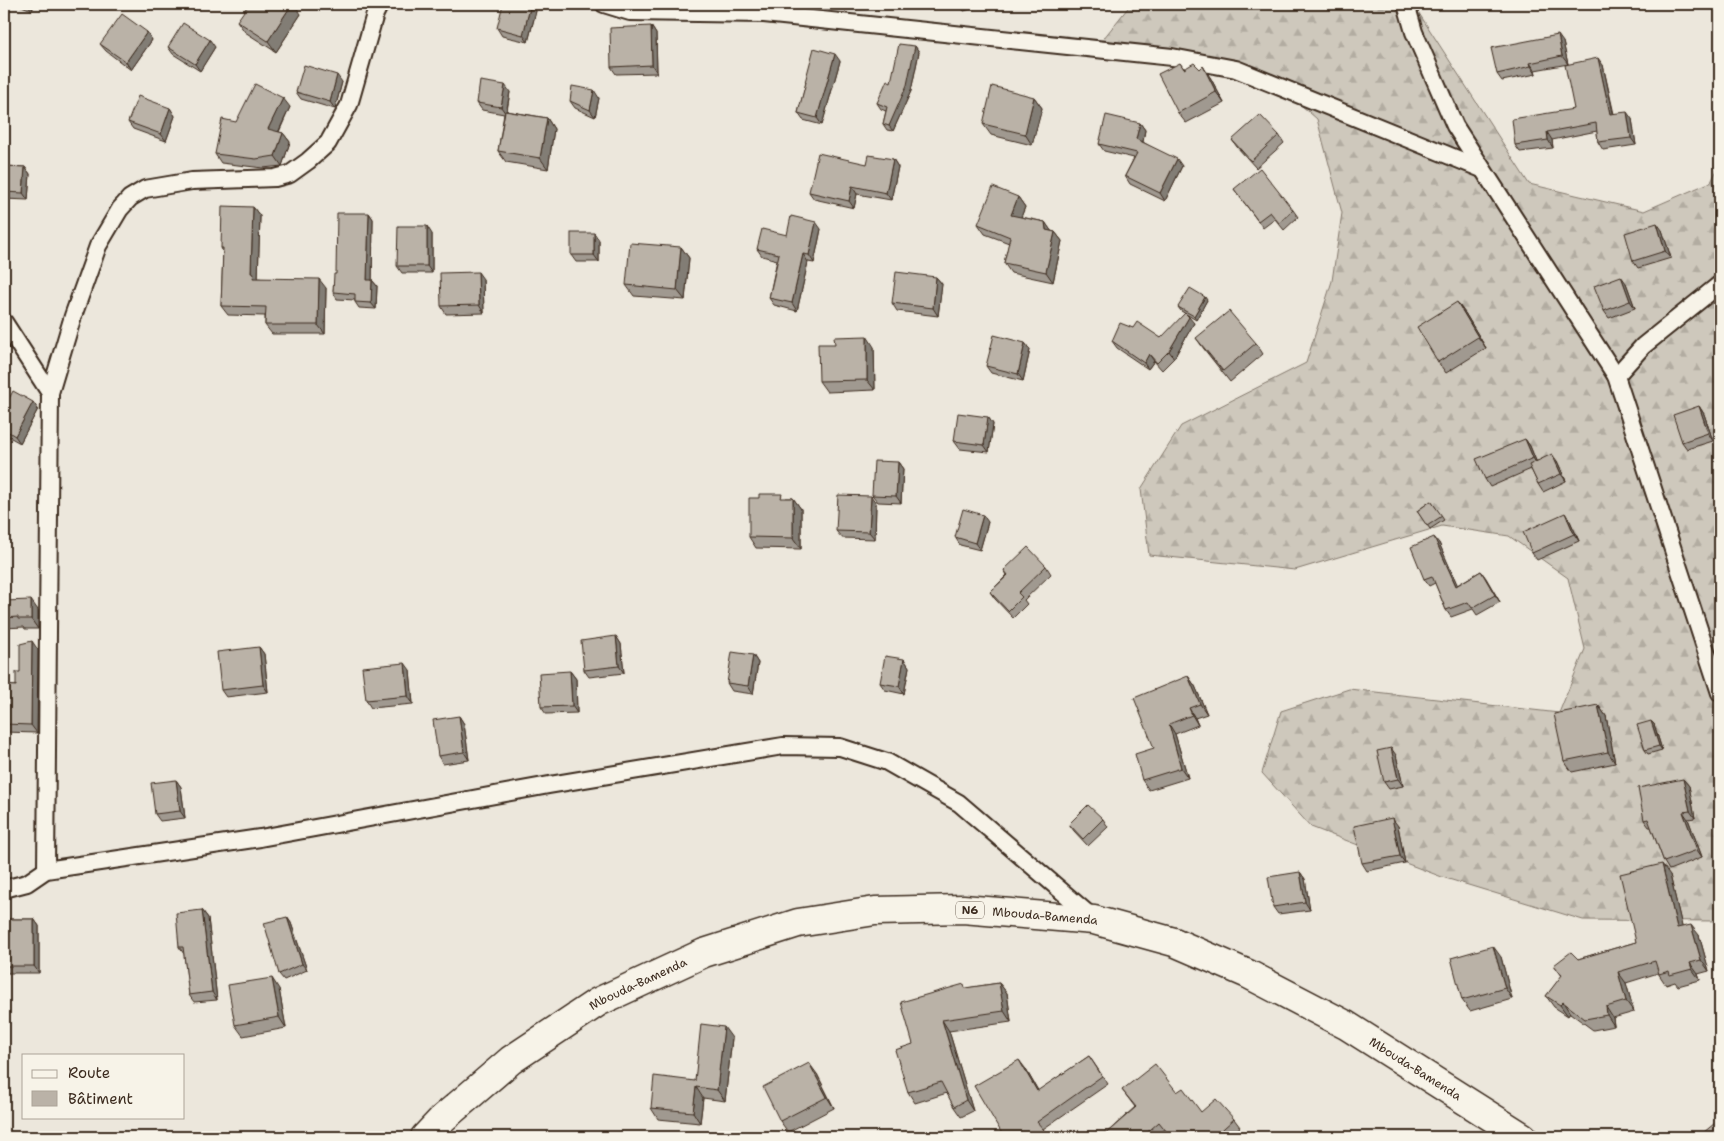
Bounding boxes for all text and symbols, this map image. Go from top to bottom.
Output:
road number: N6 [956,902,984,918]
street label: Mbouda-Bamenda [992,903,1101,929]
street label: Mbouda-Bamenda [586,954,690,1014]
street label: Mbouda-Bamenda [1366,1034,1465,1104]
legend [22,1054,185,1118]
text: Route [68,1063,110,1083]
text: Bâtiment [68,1089,133,1109]

